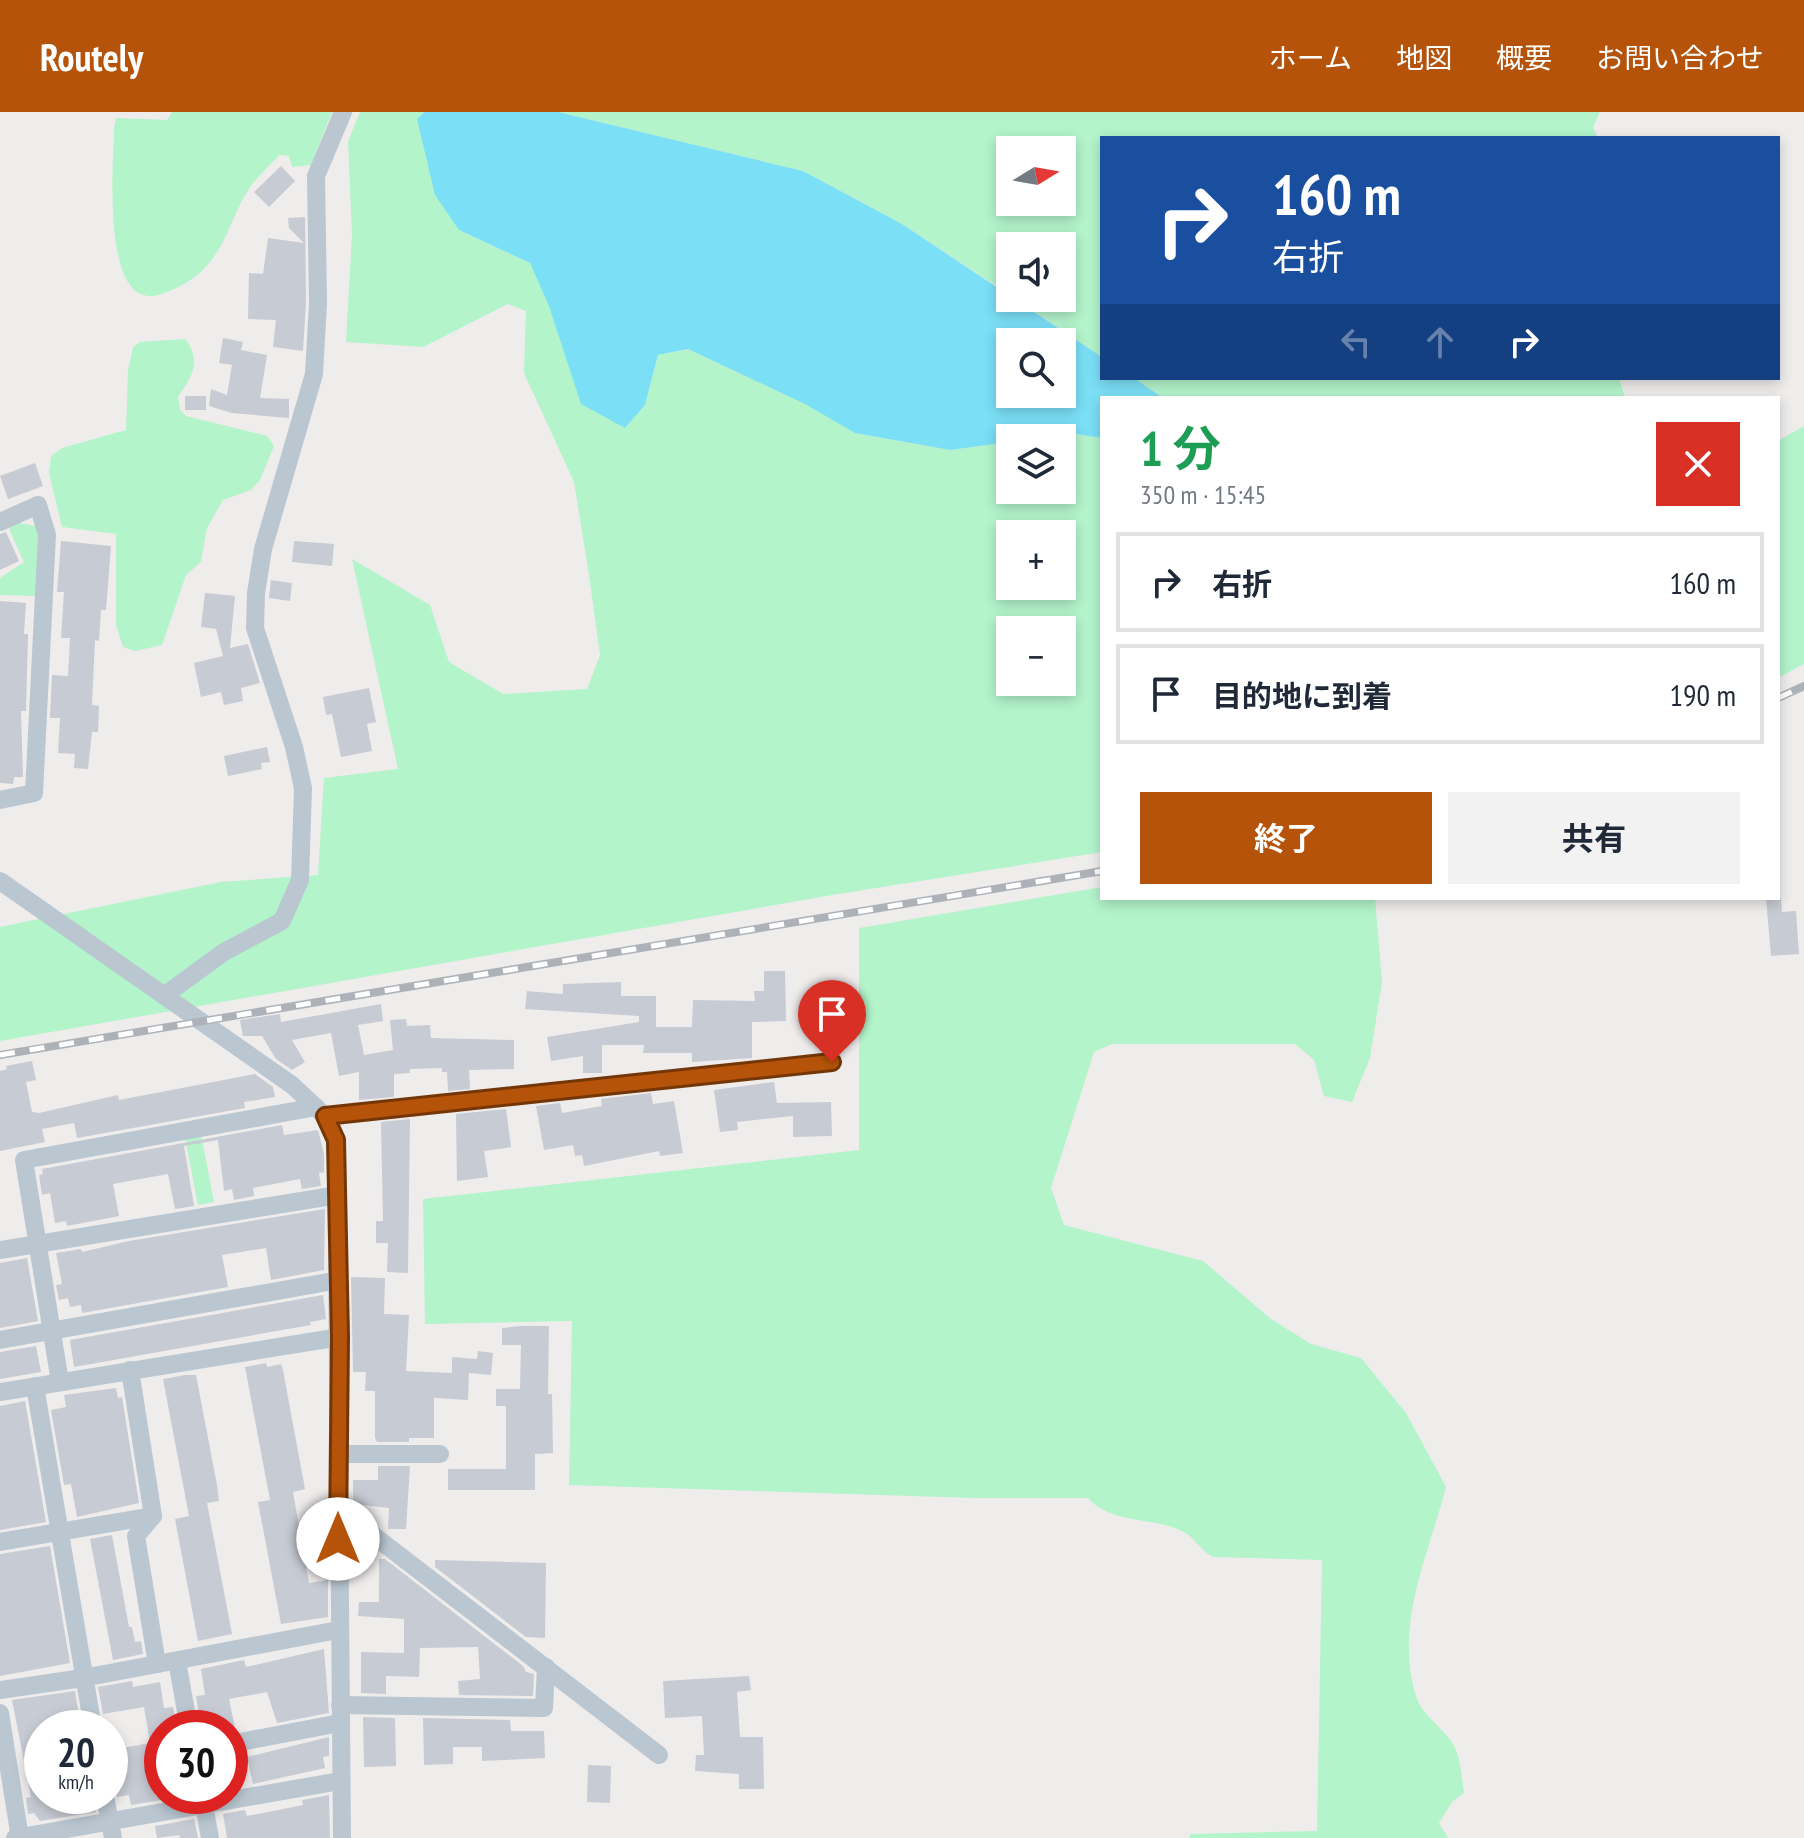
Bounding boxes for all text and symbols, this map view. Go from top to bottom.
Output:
text: Routely [40,32,143,81]
text: ホーム [1269,39,1352,76]
text: 地図 [1396,39,1452,76]
text: 概要 [1496,39,1552,76]
text: お問い合わせ [1596,39,1764,76]
north arrow [996,136,1076,216]
map controls [996,136,1076,696]
text: 160 m [1272,158,1401,230]
icon: right [1140,168,1244,272]
button: sound [996,232,1076,312]
text: 右折 [1272,233,1344,280]
icon: left [1334,320,1378,364]
icon: ahead [1418,320,1462,364]
icon: right [1502,320,1546,364]
button: search [996,328,1076,408]
text: 1 分 [1140,417,1221,479]
button: close [1656,422,1740,506]
button: layers [996,424,1076,504]
text: 350 m · 15:45 [1140,478,1266,511]
button: + [996,520,1076,600]
icon: right [1144,560,1188,604]
text: 160 m [1670,563,1736,602]
text: 右折 [1212,564,1272,603]
button: − [996,616,1076,696]
icon: arrive [1144,672,1188,716]
text: 190 m [1670,675,1736,714]
text: 目的地に到着 [1212,676,1392,715]
button: 終了 [1140,792,1432,884]
button: 共有 [1448,792,1740,884]
pin [798,980,866,1062]
icon: arrive [810,992,854,1036]
position arrow [296,1497,380,1581]
speed limit sign: 30 [144,1710,248,1814]
text: 20 [57,1726,95,1778]
text: km/h [58,1769,94,1795]

